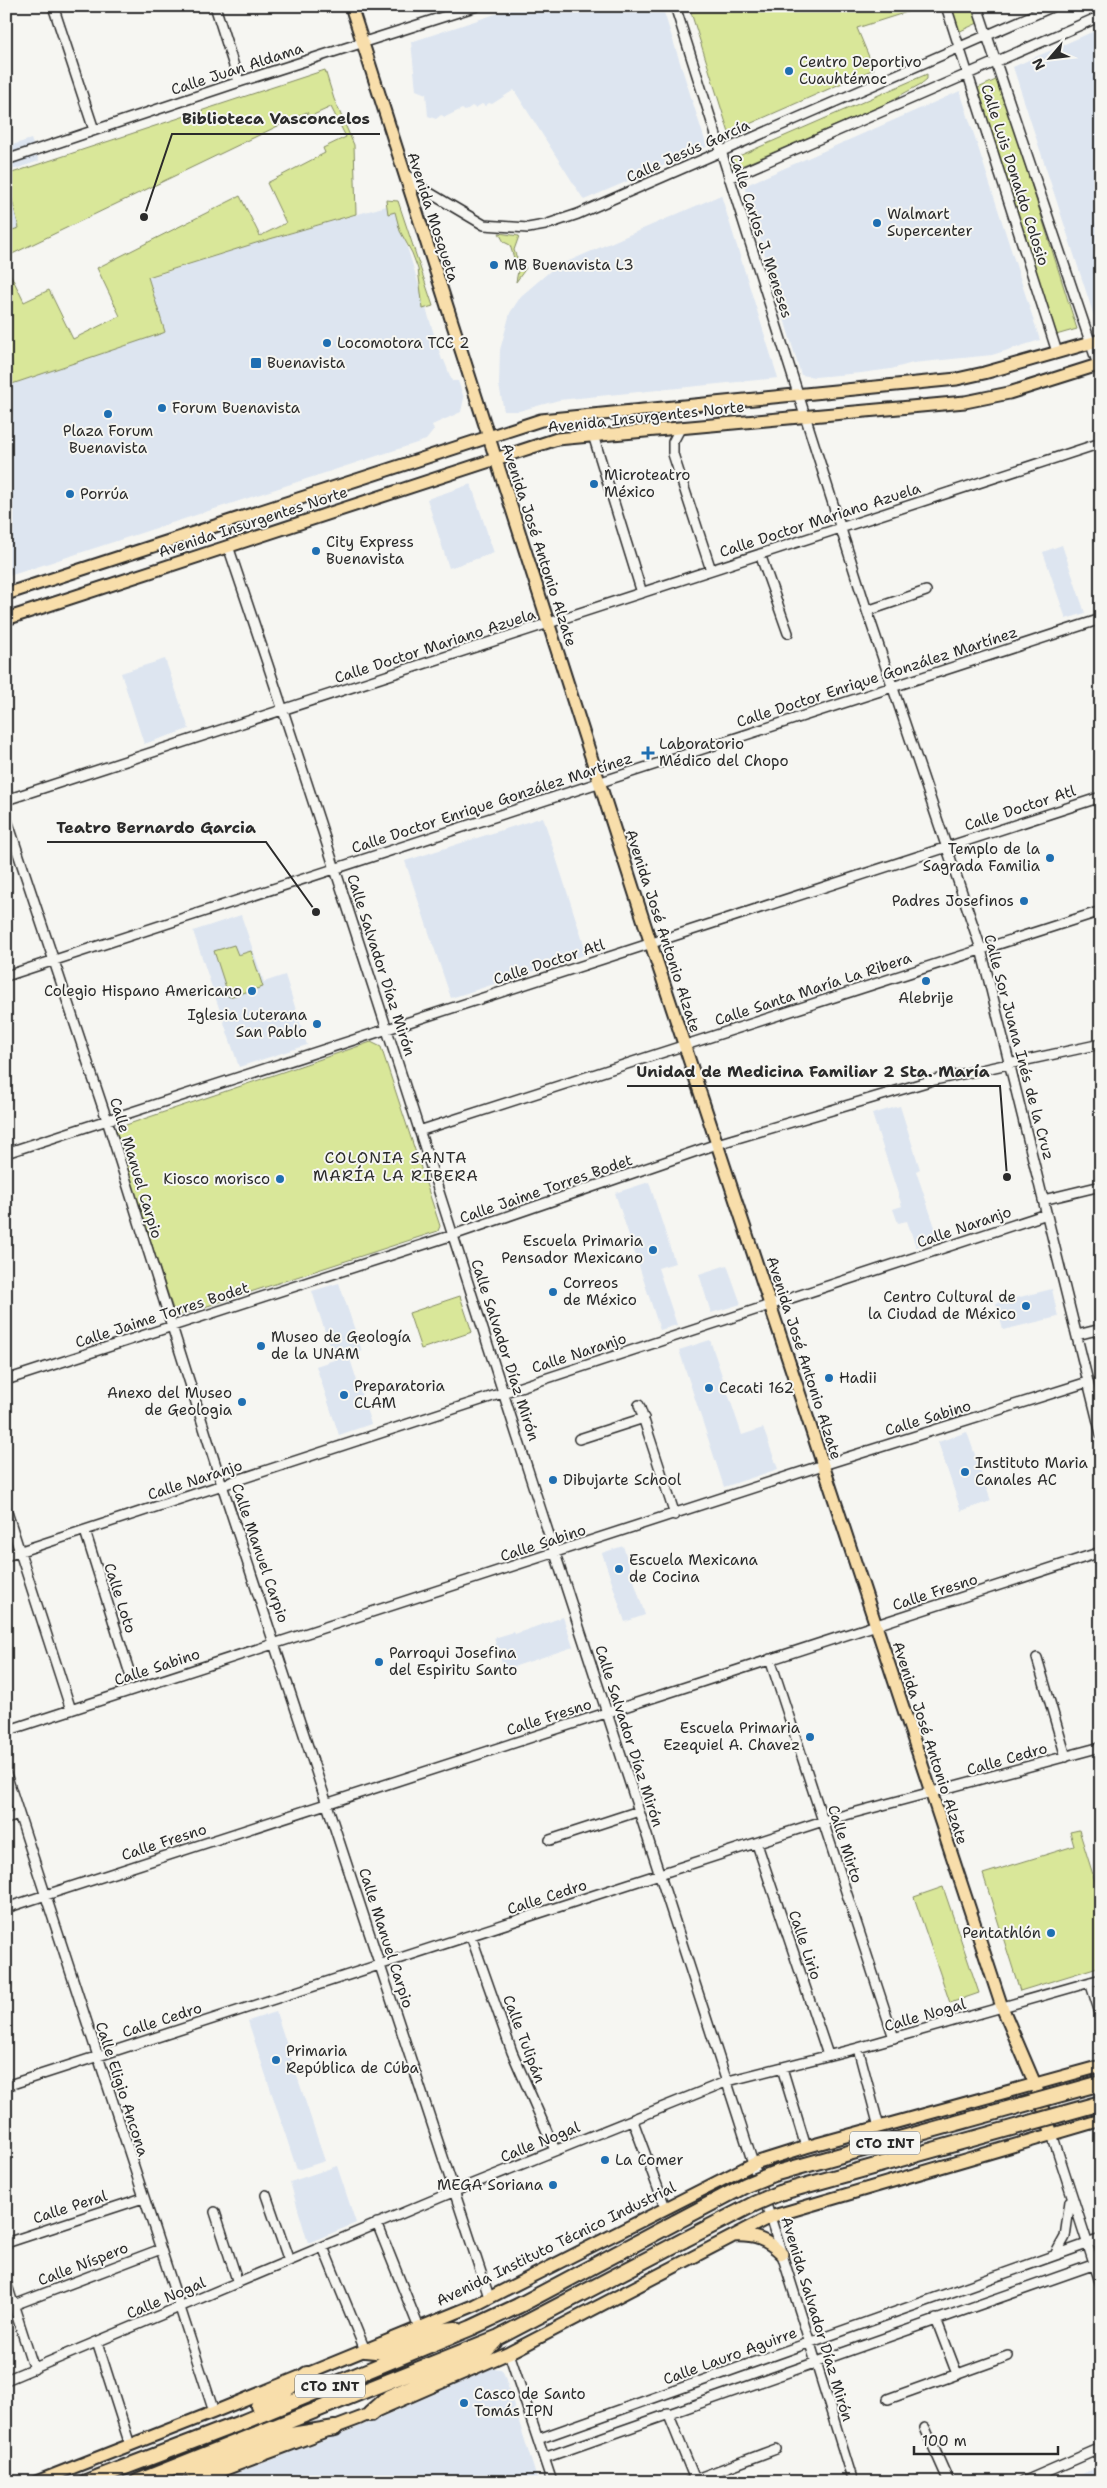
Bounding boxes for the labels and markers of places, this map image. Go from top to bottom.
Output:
place label: Centro Deportivo Cuauhtémoc [799,52,922,89]
marker: Centro Deportivo Cuauhtémoc [783,65,795,77]
callout: Biblioteca Vasconcelos [172,103,380,134]
place label: Walmart Supercenter [887,204,973,241]
marker: Walmart Supercenter [871,217,883,229]
place label: MB Buenavista L3 [504,255,634,275]
marker: MB Buenavista L3 [488,259,500,271]
place label: Locomotora TCC 2 [337,333,470,353]
marker: Locomotora TCC 2 [321,337,333,349]
place label: Buenavista [267,353,346,373]
marker: Buenavista [249,356,263,370]
place label: Forum Buenavista [172,398,301,418]
marker: Forum Buenavista [156,402,168,414]
marker: Plaza Forum Buenavista [102,408,114,420]
place label: Plaza Forum Buenavista [63,421,153,458]
place label: Microteatro México [604,465,690,502]
marker: Microteatro México [588,478,600,490]
place label: Porrúa [80,484,129,504]
marker: Porrúa [64,488,76,500]
place label: City Express Buenavista [326,532,414,569]
marker: City Express Buenavista [310,545,322,557]
place label: Laboratorio Médico del Chopo [659,734,789,771]
marker: Laboratorio Médico del Chopo [641,746,655,760]
callout: Teatro Bernardo Garcia [47,811,266,842]
place label: Templo de la Sagrada Familia [923,839,1041,876]
marker: Templo de la Sagrada Familia [1044,852,1056,864]
place label: Padres Josefinos [892,891,1014,911]
marker: Padres Josefinos [1018,895,1030,907]
marker: Alebrije [920,975,932,987]
place label: Colegio Hispano Americano [44,981,242,1001]
marker: Colegio Hispano Americano [246,985,258,997]
place label: Alebrije [898,988,954,1008]
place label: Iglesia Luterana San Pablo [188,1005,308,1042]
marker: Iglesia Luterana San Pablo [311,1018,323,1030]
callout: Unidad de Medicina Familiar 2 Sta. María [627,1055,1000,1086]
place label: Kiosco morisco [163,1169,270,1189]
marker: Kiosco morisco [274,1173,286,1185]
place label: Escuela Primaria Pensador Mexicano [501,1231,644,1268]
marker: Escuela Primaria Pensador Mexicano [647,1244,659,1256]
place label: Correos de México [563,1273,637,1310]
marker: Correos de México [547,1286,559,1298]
place label: Centro Cultural de la Ciudad de México [868,1287,1016,1324]
marker: Centro Cultural de la Ciudad de México [1020,1300,1032,1312]
place label: Museo de Geología de la UNAM [271,1327,412,1364]
marker: Museo de Geología de la UNAM [255,1340,267,1352]
place label: Hadii [839,1368,877,1388]
marker: Hadii [823,1372,835,1384]
place label: Preparatoria CLAM [354,1376,445,1413]
place label: Cecati 162 [719,1378,794,1398]
marker: Cecati 162 [703,1382,715,1394]
place label: Anexo del Museo de Geologia [107,1383,233,1420]
marker: Preparatoria CLAM [338,1389,350,1401]
marker: Anexo del Museo de Geologia [236,1396,248,1408]
place label: Instituto Maria Canales AC [975,1453,1089,1490]
marker: Instituto Maria Canales AC [959,1466,971,1478]
place label: Dibujarte School [563,1470,682,1490]
marker: Dibujarte School [547,1474,559,1486]
place label: Escuela Mexicana de Cocina [629,1550,759,1587]
marker: Escuela Mexicana de Cocina [613,1563,625,1575]
place label: Parroqui Josefina del Espiritu Santo [389,1643,517,1680]
marker: Parroqui Josefina del Espiritu Santo [373,1656,385,1668]
place label: Escuela Primaria Ezequiel A. Chavez [663,1718,801,1755]
marker: Escuela Primaria Ezequiel A. Chavez [804,1731,816,1743]
place label: Pentathlón [962,1923,1041,1943]
marker: Pentathlón [1045,1927,1057,1939]
place label: Primaria República de Cúba [286,2041,420,2078]
marker: Primaria República de Cúba [270,2054,282,2066]
place label: La Comer [615,2150,684,2170]
marker: La Comer [599,2154,611,2166]
place label: MEGA Soriana [437,2175,544,2195]
marker: MEGA Soriana [547,2179,559,2191]
place label: Casco de Santo Tomás IPN [474,2384,586,2421]
marker: Casco de Santo Tomás IPN [458,2397,470,2409]

